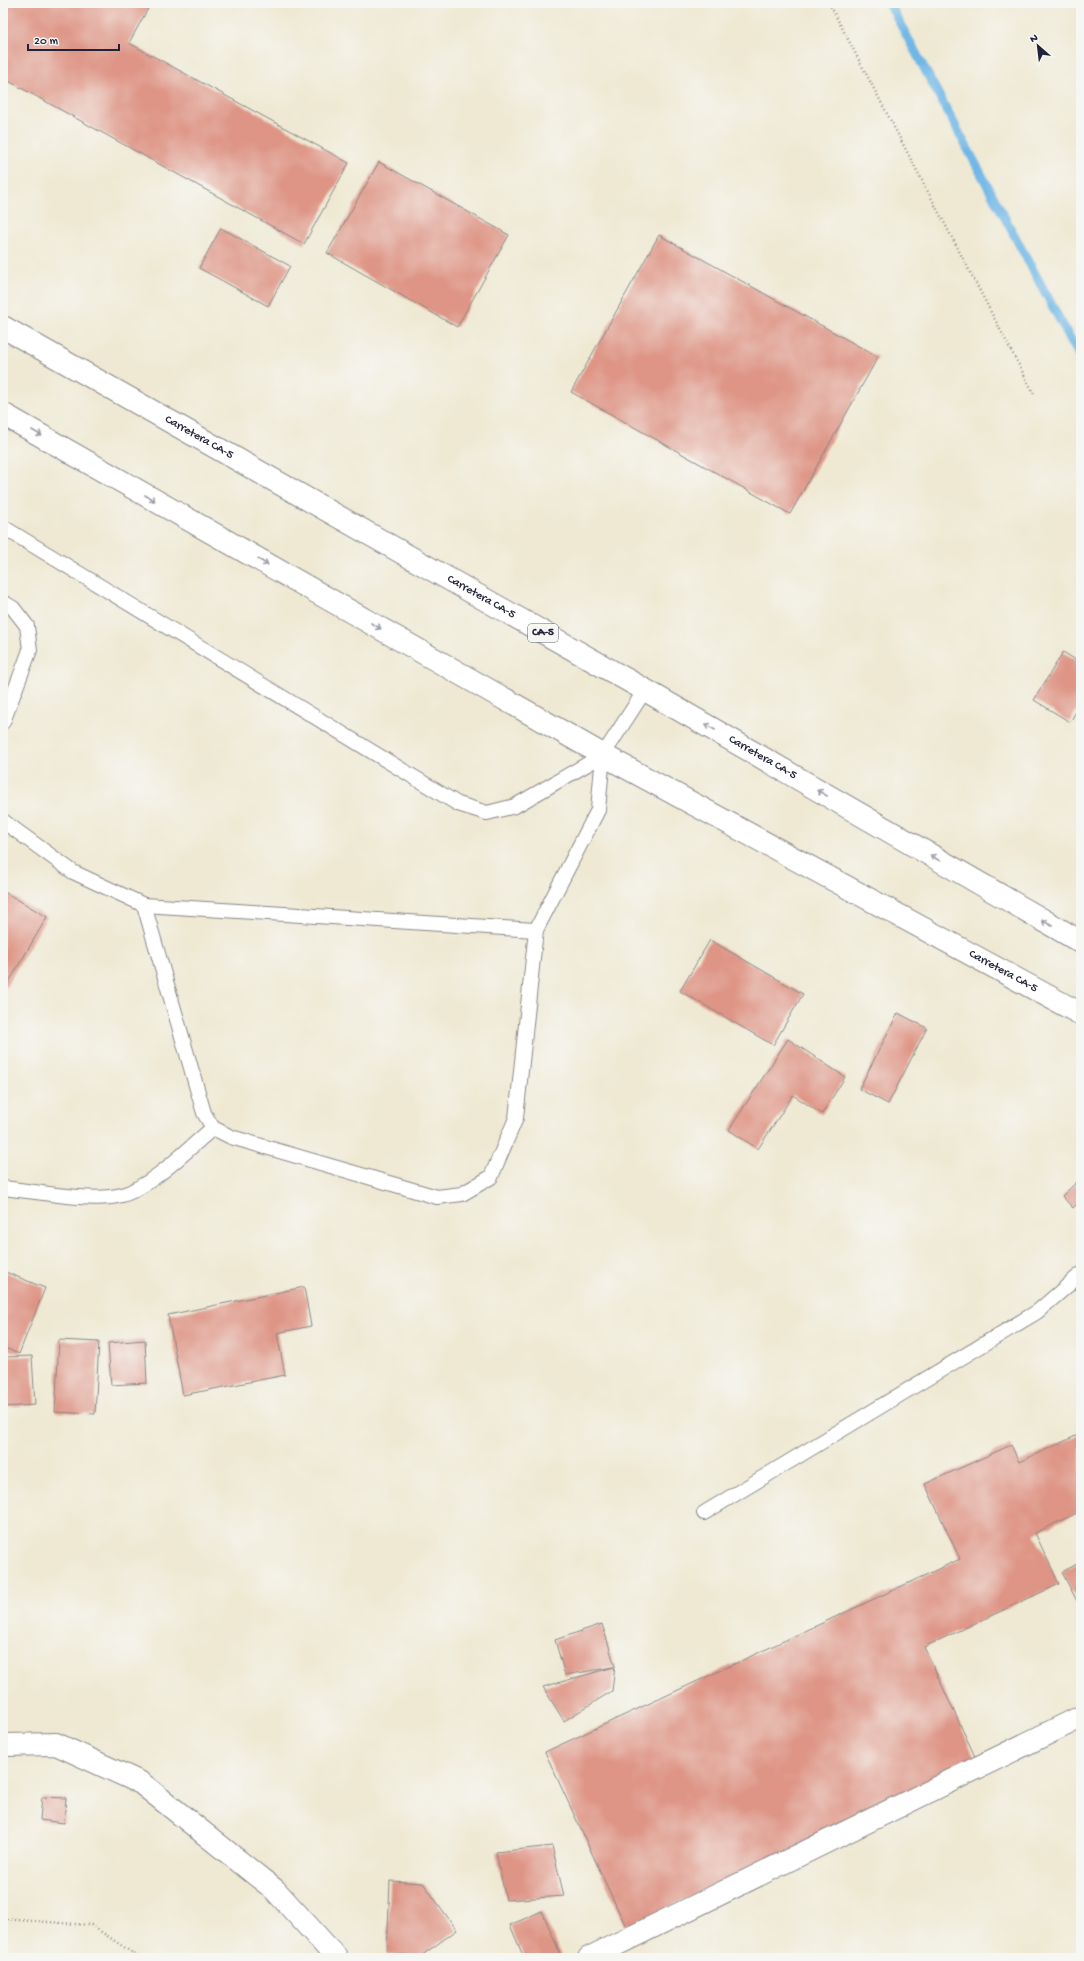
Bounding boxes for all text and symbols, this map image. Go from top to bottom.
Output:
scale bar [28,26,119,52]
north arrow [1018,26,1058,66]
text: N [1028,32,1040,46]
text: 20 m [34,35,59,49]
street label: Carretera CA-5 [162,413,236,463]
one-way arrow [31,430,43,438]
one-way arrow [144,494,156,502]
one-way arrow [257,559,269,567]
street label: Carretera CA-5 [444,572,518,622]
one-way arrow [370,623,382,631]
road number: CA-5 [528,624,558,642]
one-way arrow [704,723,716,731]
street label: Carretera CA-5 [726,733,799,783]
one-way arrow [816,788,828,796]
one-way arrow [929,853,941,861]
one-way arrow [1041,918,1053,926]
street label: Carretera CA-5 [966,947,1040,996]

